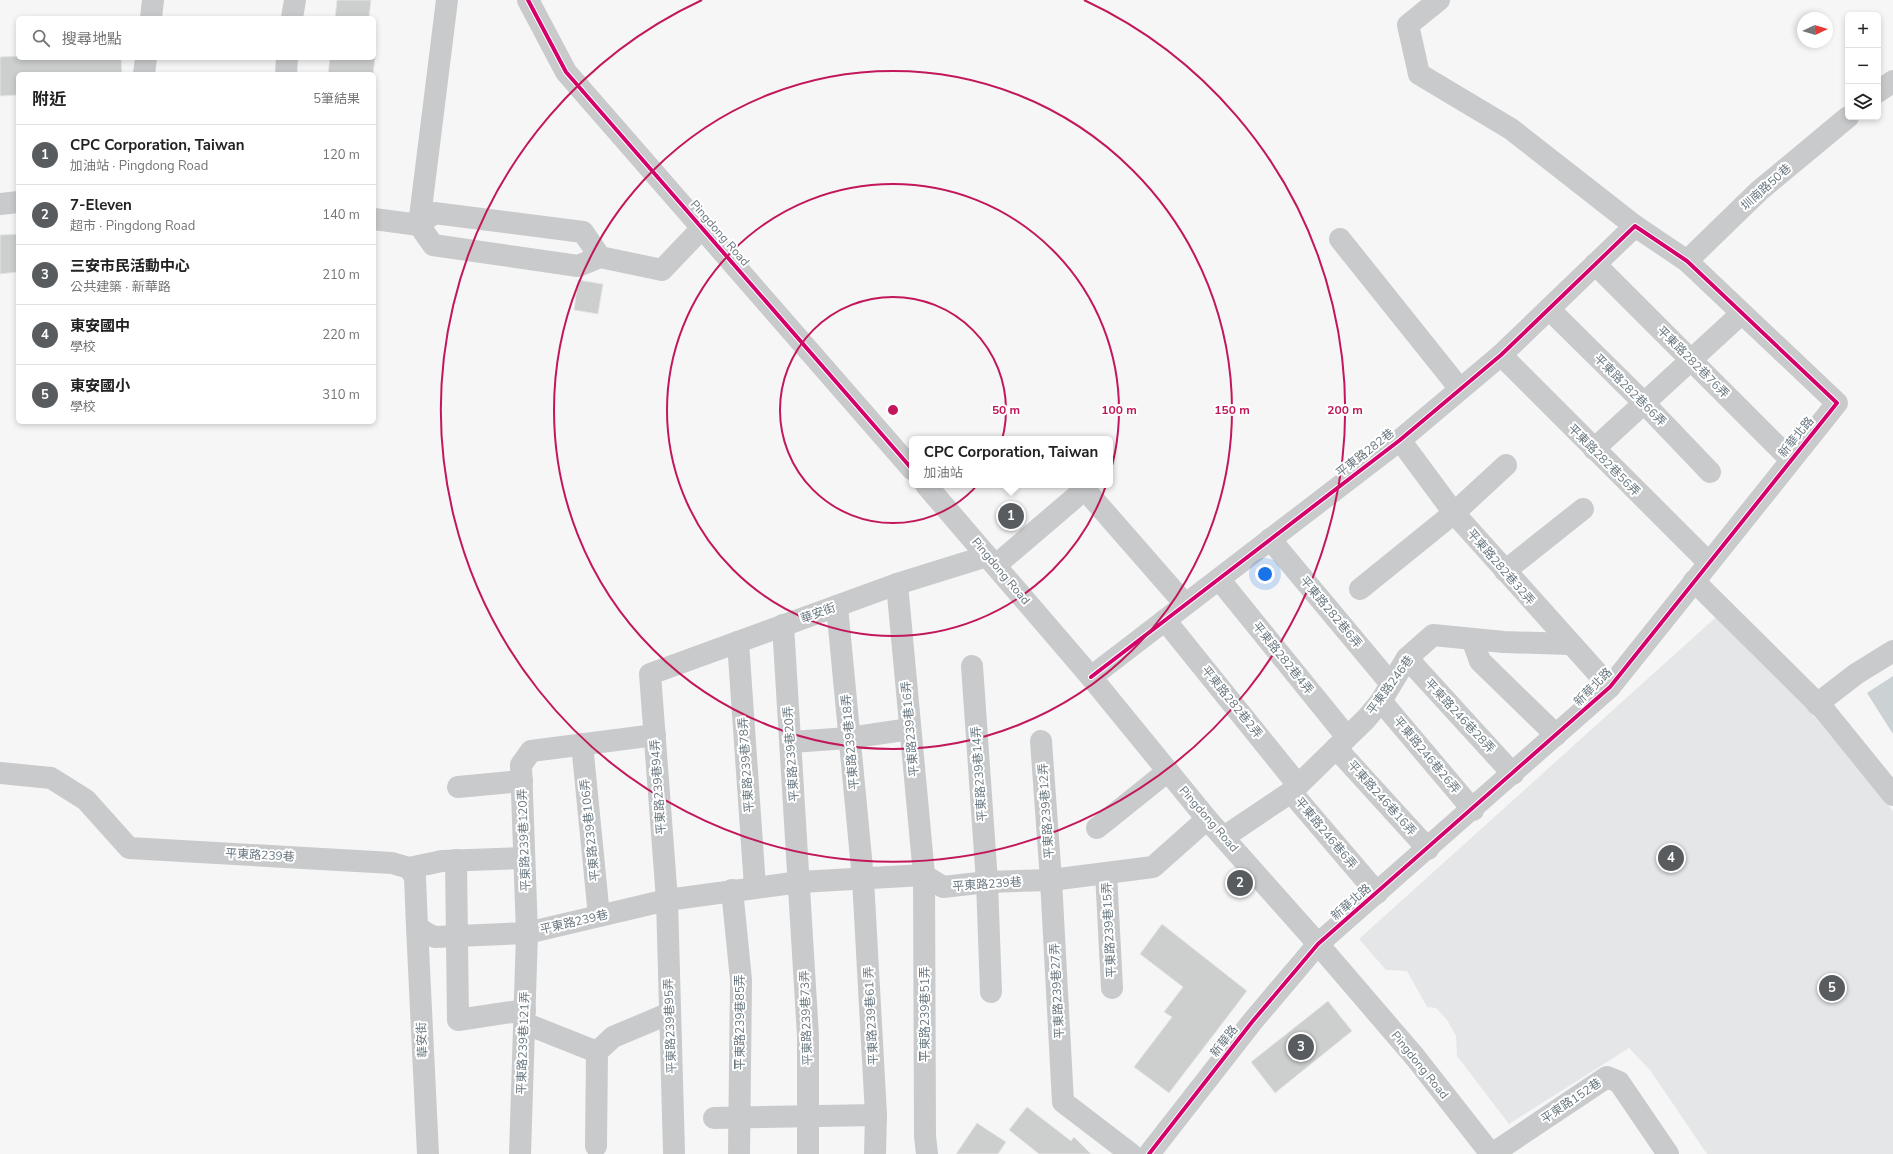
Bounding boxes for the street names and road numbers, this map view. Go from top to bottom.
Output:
street label: 圳南路50巷 [1737,160,1795,214]
street label: Pingdong Road [687,197,753,269]
street label: 平東路282巷76弄 [1653,322,1733,402]
street label: 平東路282巷66弄 [1590,350,1670,430]
street label: 新華北路 [1775,413,1817,461]
street label: 平東路282巷56弄 [1564,420,1644,500]
street label: 平東路282巷 [1333,425,1397,481]
street label: 平東路282巷32弄 [1463,526,1539,608]
street label: Pingdong Road [968,534,1034,608]
street label: 平東路282巷6弄 [1296,573,1366,651]
street label: 華安街 [798,599,838,627]
street label: 平東路282巷4弄 [1249,618,1317,698]
street label: 平東路246巷 [1363,652,1417,718]
street label: 平東路282巷2弄 [1198,662,1266,742]
street label: 新華北路 [1570,664,1616,710]
street label: 平東路246巷28弄 [1421,675,1499,757]
street label: 平東路239巷16弄 [898,680,922,778]
street label: 平東路239巷18弄 [838,693,862,791]
street label: 平東路239巷20弄 [780,706,802,802]
street label: 平東路246巷26弄 [1390,713,1464,797]
street label: 平東路239巷78弄 [735,717,757,813]
street label: 平東路239巷14弄 [968,726,990,822]
street label: 平東路239巷94弄 [647,739,669,835]
street label: 平東路246巷16弄 [1344,757,1420,839]
street label: 平東路239巷12弄 [1035,763,1057,859]
street label: 平東路239巷106弄 [577,778,603,882]
street label: Pingdong Road [1176,783,1242,855]
street label: 平東路239巷120弄 [514,788,534,892]
street label: 平東路246巷6弄 [1291,794,1361,872]
street label: 平東路239巷 [225,845,295,865]
street label: 平東路239巷 [952,874,1022,894]
street label: 新華北路 [1328,880,1374,924]
street label: 平東路239巷15弄 [1098,882,1120,978]
street label: 平東路239巷 [538,906,610,938]
street label: 平東路239巷27弄 [1046,943,1068,1039]
street label: 平東路239巷61 弄 [860,966,882,1066]
street label: 平東路239巷51弄 [917,966,933,1062]
street label: 平東路239巷73弄 [796,970,816,1066]
street label: 平東路239巷85弄 [732,974,748,1070]
street label: 平東路239巷95弄 [660,978,680,1074]
street label: 平東路239巷121弄 [513,991,533,1095]
street label: 華安街 [413,1022,431,1058]
street label: 新華路 [1207,1022,1241,1060]
street label: Pingdong Road [1388,1028,1452,1102]
street label: 平東路152巷 [1538,1075,1604,1127]

